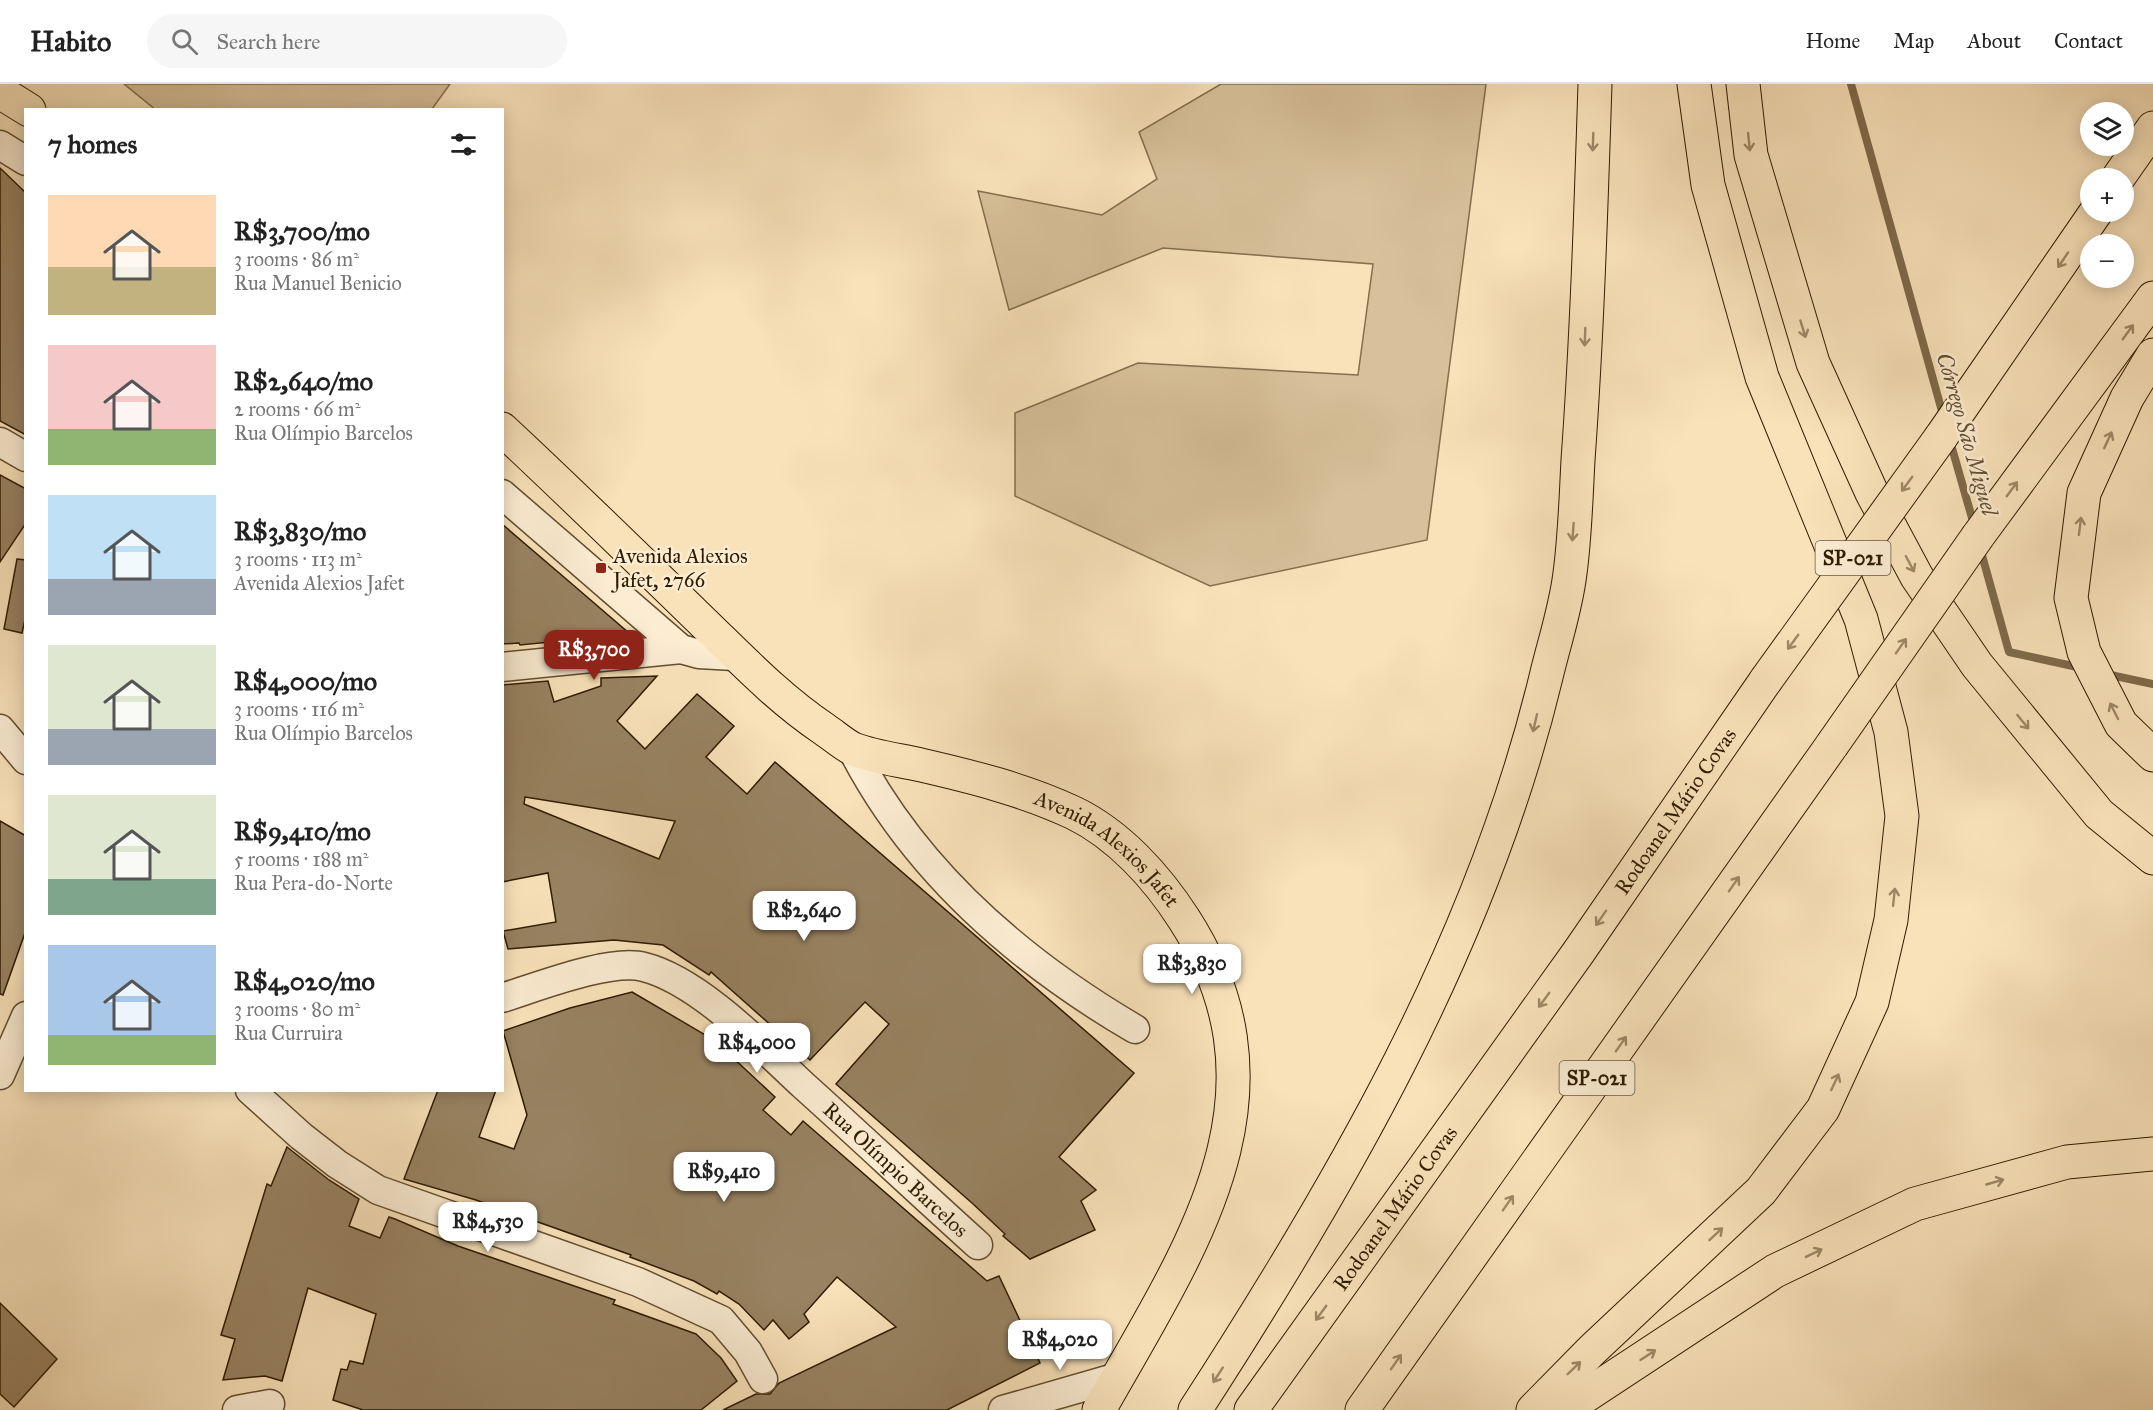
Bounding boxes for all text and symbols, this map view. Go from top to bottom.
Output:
search box [147,14,567,68]
text: Habito [30,24,111,59]
icon: search [168,25,201,58]
text: Search here [216,28,320,55]
text: Home [1805,28,1860,54]
text: Map [1893,28,1934,54]
text: About [1967,28,2021,54]
text: Contact [2054,28,2123,54]
map controls [2080,102,2134,288]
button: layers [2080,102,2134,156]
text: 7 homes [48,128,137,160]
icon: filters [447,128,480,161]
one-way arrow [1588,132,1599,152]
one-way arrow [1744,132,1755,152]
button: + [2080,168,2134,222]
text: R$3,700/mo [234,215,370,247]
icon: home [96,219,168,291]
button: − [2080,234,2134,288]
text: 3 rooms · 86 m² [234,247,359,271]
one-way arrow [2057,251,2069,267]
text: Rua Manuel Benicio [234,271,402,295]
one-way arrow [1798,319,1809,338]
one-way arrow [2122,324,2134,340]
one-way arrow [1580,327,1591,347]
water label: Córrego São Miguel [1931,349,2004,521]
text: R$2,640/mo [234,365,373,397]
icon: home [96,369,168,441]
text: 2 rooms · 66 m² [234,397,360,421]
text: Rua Olímpio Barcelos [234,421,413,445]
one-way arrow [2103,431,2114,449]
one-way arrow [1901,476,1913,492]
one-way arrow [2006,482,2019,498]
text: R$3,830/mo [234,515,366,547]
one-way arrow [2074,516,2085,536]
icon: home [96,519,168,591]
one-way arrow [1567,521,1578,541]
road number: SP-021 [1816,541,1890,575]
place label: Avenida Alexios Jafet, 2766 [611,543,748,593]
text: 3 rooms · 113 m² [234,547,362,571]
one-way arrow [1905,554,1916,572]
marker: Avenida Alexios Jafet, 2766 [594,561,608,575]
text: Avenida Alexios Jafet [234,571,405,595]
pin: R$3,700 [539,630,649,681]
one-way arrow [1787,634,1799,650]
text: R$3,700 [558,637,630,661]
one-way arrow [1895,638,1907,654]
text: R$4,000/mo [234,665,377,697]
icon: home [96,669,168,741]
text: 3 rooms · 116 m² [234,697,364,721]
one-way arrow [2108,703,2120,721]
one-way arrow [1528,713,1540,732]
one-way arrow [2017,714,2030,730]
text: Rua Olímpio Barcelos [234,721,413,745]
street label: Rodoanel Mário Covas [1609,723,1742,900]
street label: Avenida Alexios Jafet [1030,784,1185,913]
text: R$9,410/mo [234,815,371,847]
icon: home [96,819,168,891]
text: 5 rooms · 188 m² [234,847,369,871]
text: Rua Pera-do-Norte [234,871,393,895]
one-way arrow [1727,877,1740,893]
one-way arrow [1889,888,1900,908]
pin: R$2,640 [749,891,859,942]
text: R$2,640 [767,898,841,922]
one-way arrow [1595,910,1607,926]
pin: R$3,830 [1137,944,1247,995]
text: R$3,830 [1157,951,1227,975]
text: R$4,020/mo [234,965,375,997]
icon: home [96,969,168,1041]
one-way arrow [1538,992,1550,1008]
text: 3 rooms · 80 m² [234,997,360,1021]
text: Rua Curruira [234,1021,343,1045]
pin: R$4,000 [702,1023,812,1074]
text: R$4,000 [718,1030,796,1054]
one-way arrow [1615,1036,1627,1052]
road number: SP-021 [1560,1061,1634,1095]
one-way arrow [1830,1073,1842,1091]
street label: Rua Olímpio Barcelos [818,1097,974,1243]
street label: Rodoanel Mário Covas [1328,1121,1463,1296]
pin: R$9,410 [669,1152,779,1203]
text: R$9,410 [688,1159,760,1183]
one-way arrow [1985,1176,2004,1187]
one-way arrow [1502,1195,1515,1211]
pin: R$4,530 [433,1202,543,1253]
text: R$4,530 [452,1209,524,1233]
one-way arrow [1708,1227,1723,1241]
one-way arrow [1804,1246,1822,1258]
one-way arrow [1315,1304,1327,1320]
pin: R$4,020 [1005,1320,1115,1371]
text: R$4,020 [1022,1327,1098,1351]
one-way arrow [1639,1349,1656,1361]
one-way arrow [1390,1355,1402,1371]
one-way arrow [1567,1361,1582,1375]
one-way arrow [1211,1366,1223,1383]

